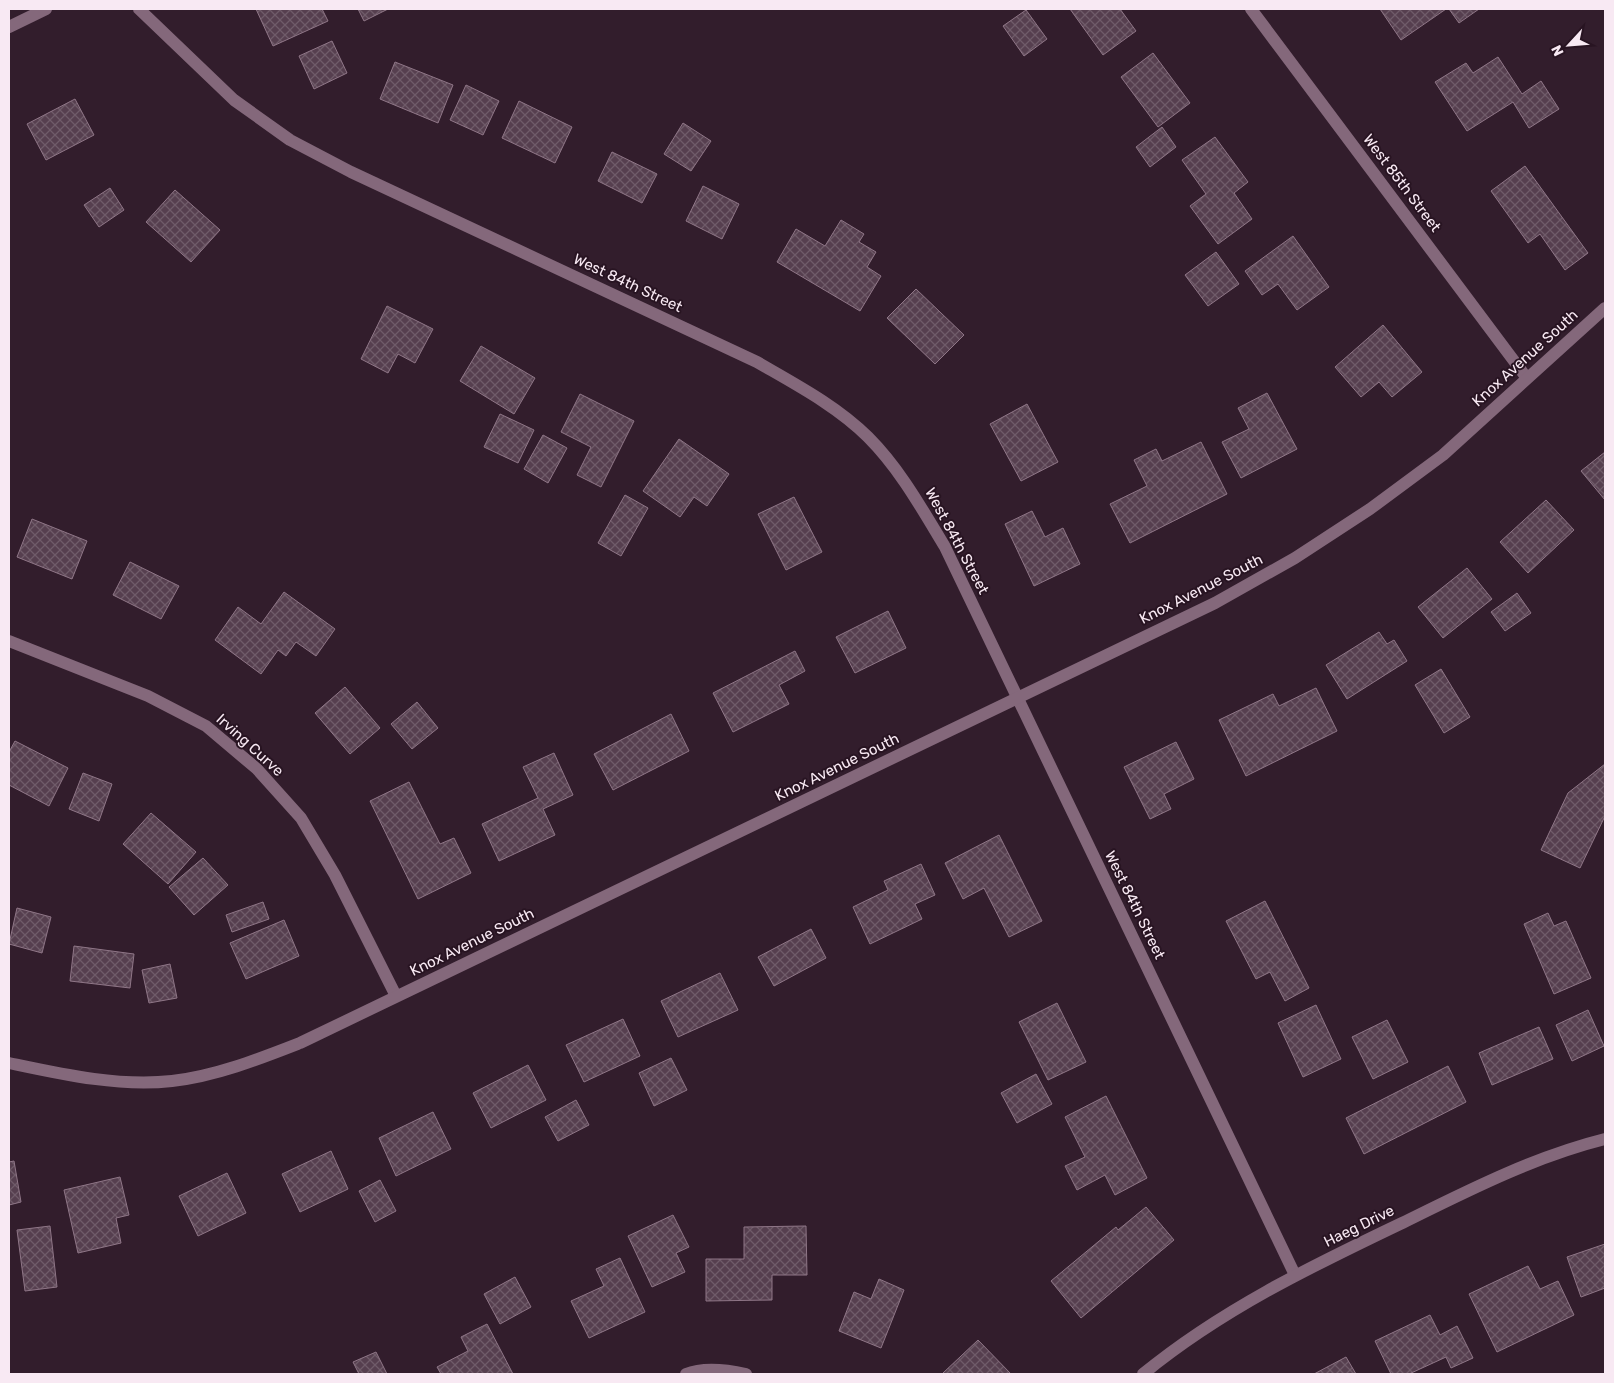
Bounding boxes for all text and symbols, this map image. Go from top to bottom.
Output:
north arrow [1544,20,1594,70]
text: N [1548,42,1568,59]
street label: West 85th Street [1359,131,1445,236]
street label: West 84th Street [571,250,685,316]
street label: Knox Avenue South [1468,306,1582,410]
street label: West 84th Street [921,485,993,598]
street label: Knox Avenue South [1136,550,1266,628]
street label: Irving Curve [213,710,287,780]
street label: Knox Avenue South [772,729,902,805]
street label: West 84th Street [1101,848,1169,962]
street label: Knox Avenue South [407,904,537,980]
street label: Haeg Drive [1321,1201,1397,1251]

